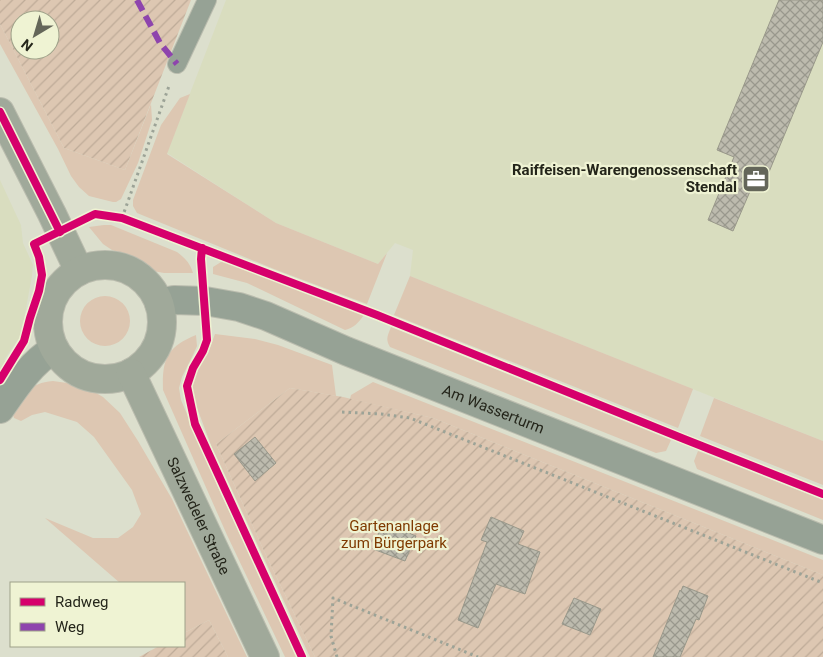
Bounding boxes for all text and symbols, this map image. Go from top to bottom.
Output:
north arrow [10,10,60,60]
text: N [18,36,36,55]
place label: Raiffeisen-Warengenossenschaft Stendal [512,161,737,196]
office icon: Raiffeisen-Warengenossenschaft Stendal [741,164,771,194]
street label: Am Wasserturm [440,381,547,438]
street label: Salzwedeler Straße [163,454,234,578]
park label: Gartenanlage zum Bürgerpark [341,517,447,552]
legend [10,582,185,647]
text: Radweg [55,593,109,611]
text: Weg [55,618,84,636]

